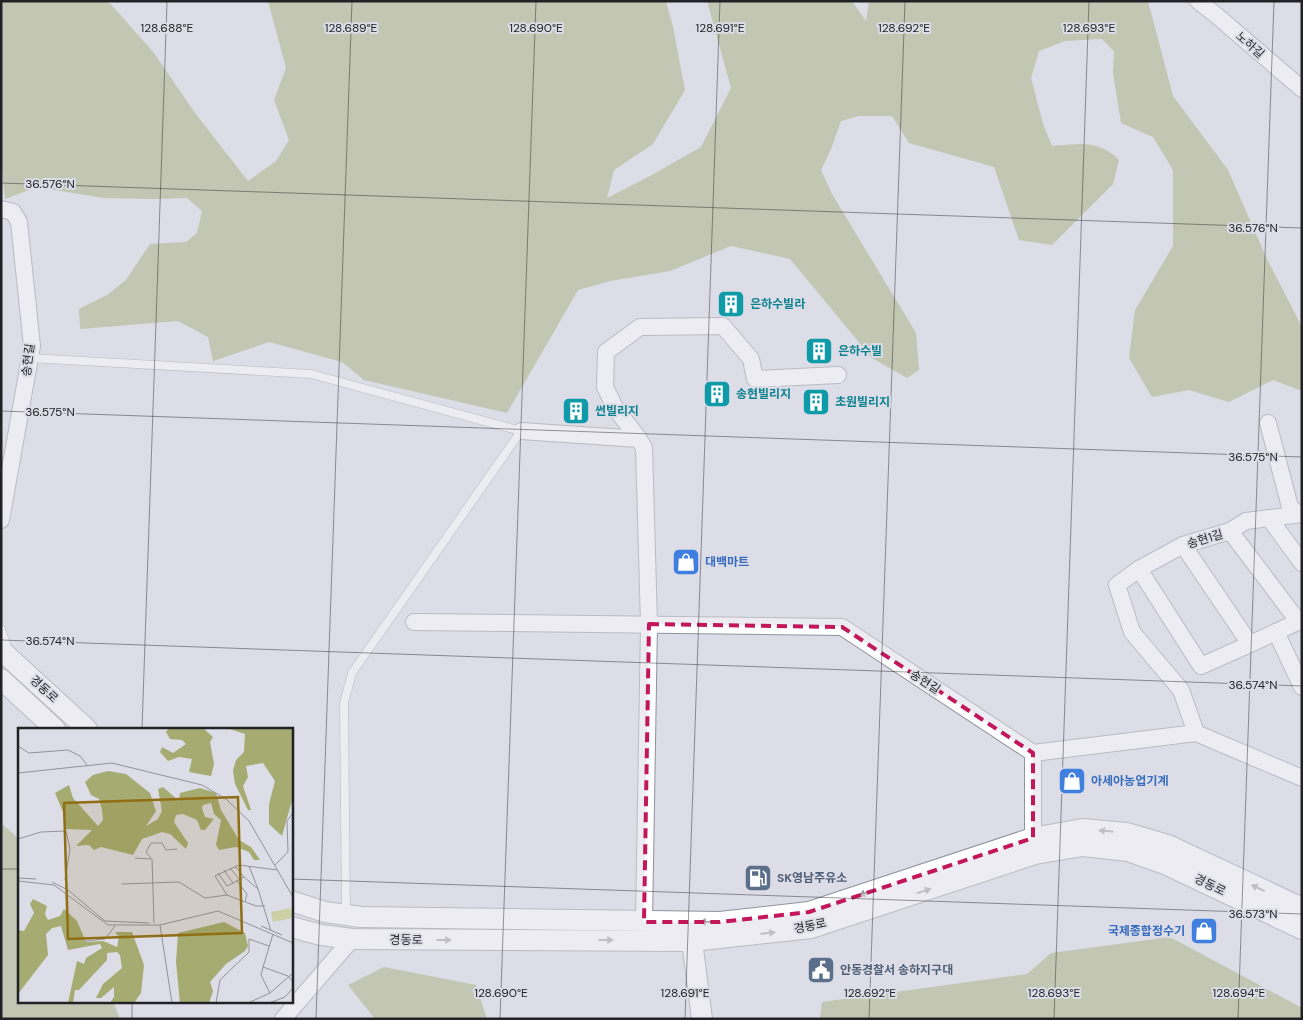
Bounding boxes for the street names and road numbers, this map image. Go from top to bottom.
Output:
street label: 노하길 [1232,28,1268,62]
street label: 송현길 [18,343,38,377]
street label: 송현1길 [1185,526,1225,552]
street label: 송현길 [907,666,943,698]
street label: 경동로 [26,672,62,706]
street label: 경동로 [1192,871,1228,899]
street label: 경동로 [792,915,828,937]
street label: 경동로 [389,932,423,948]

